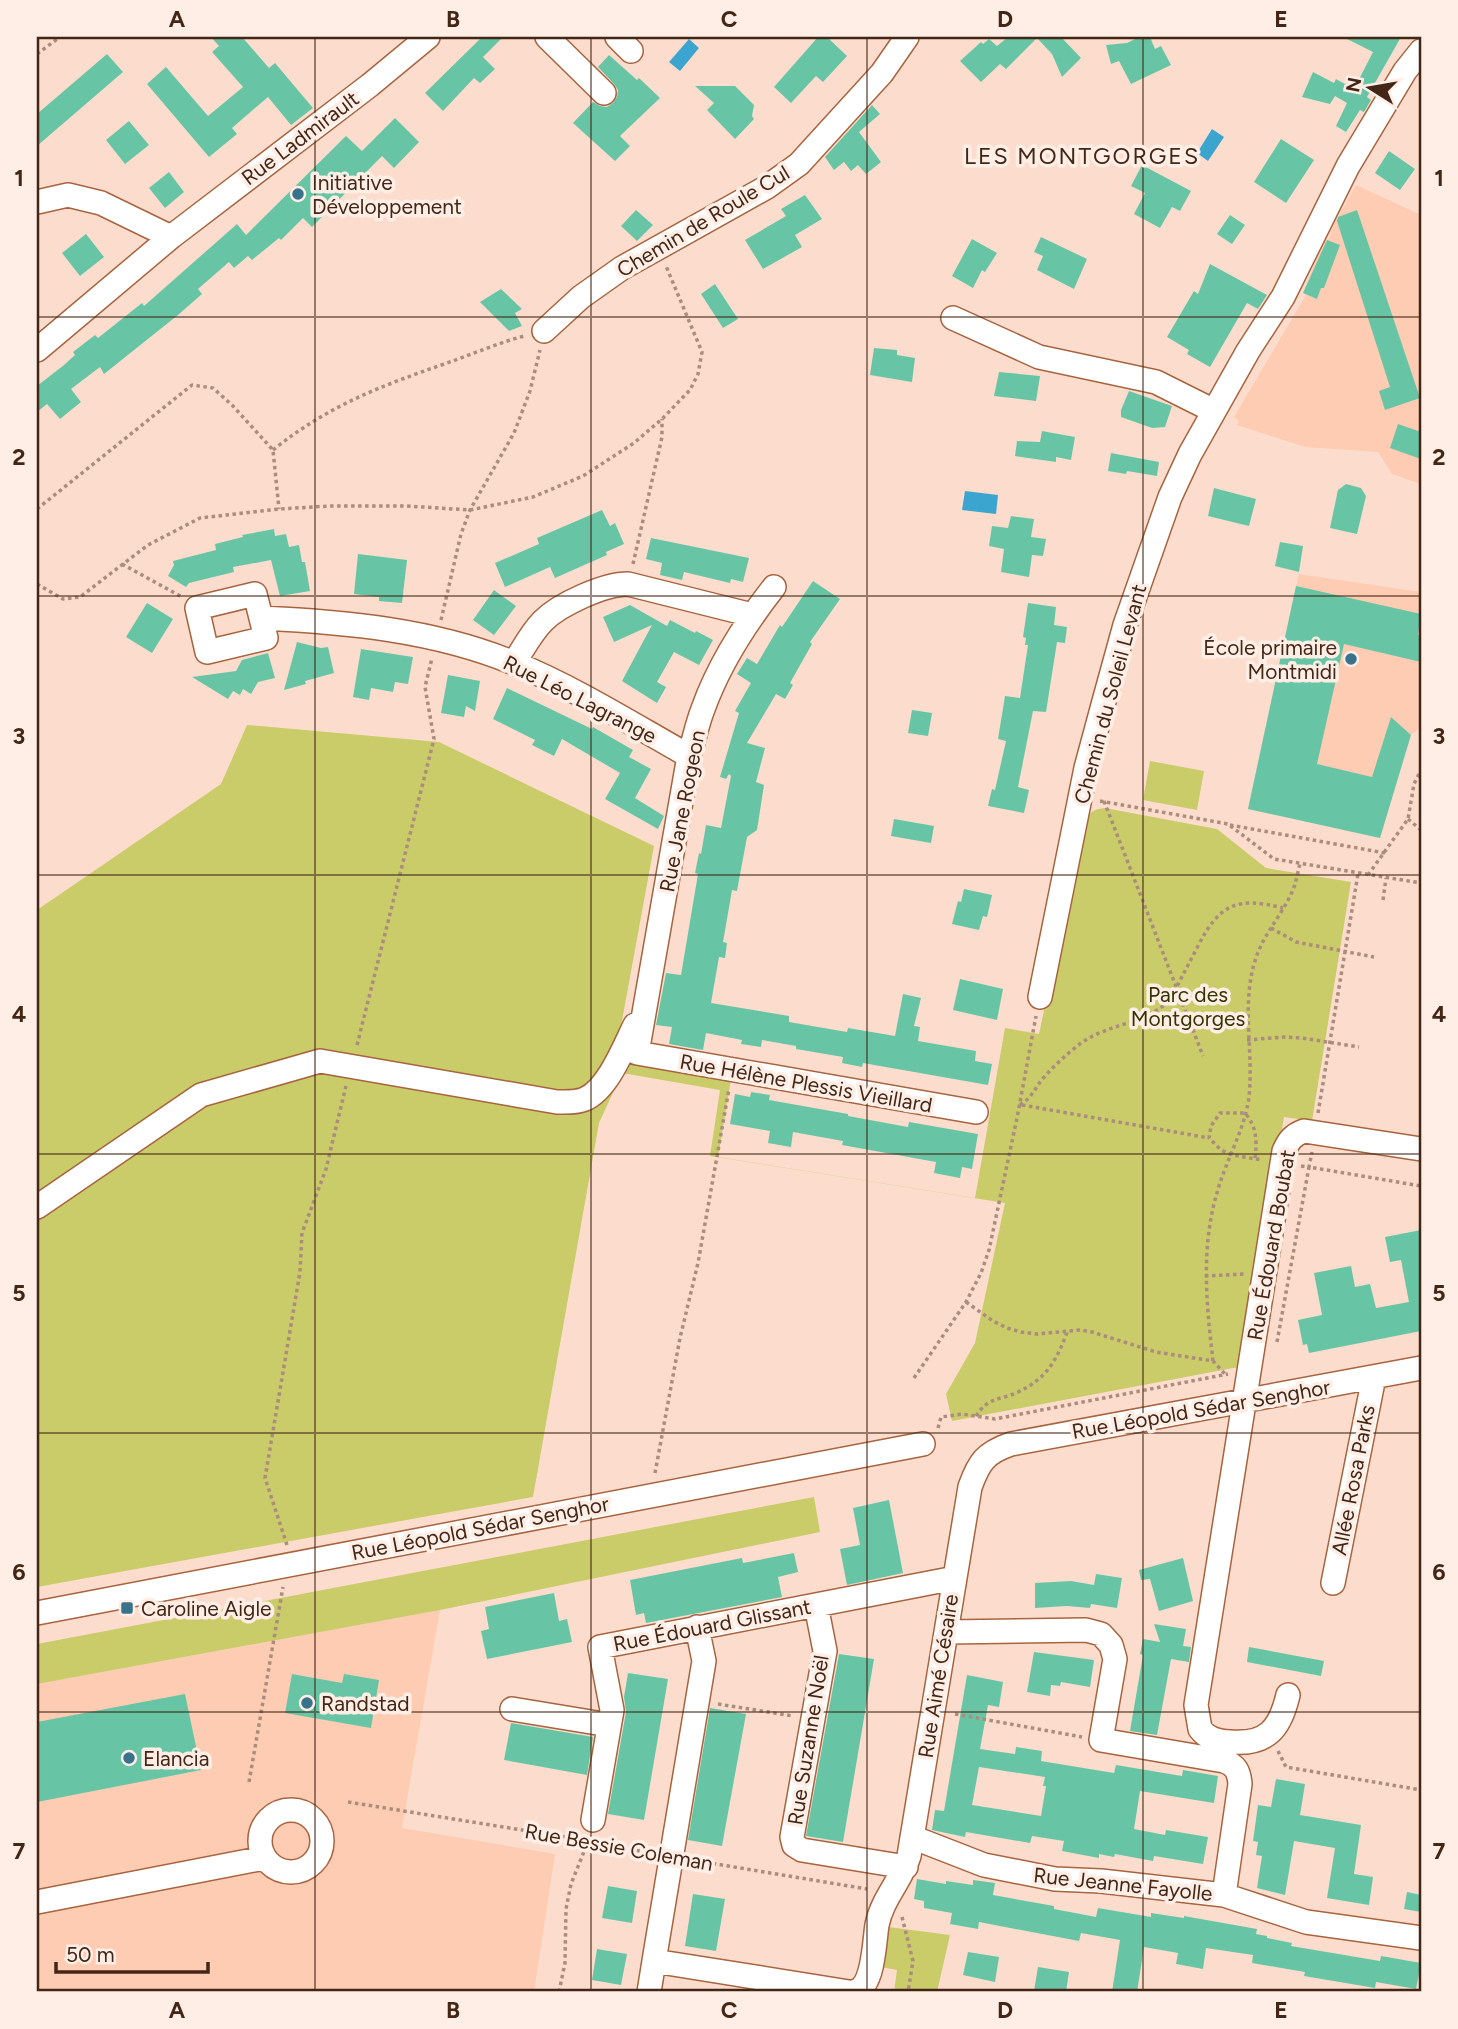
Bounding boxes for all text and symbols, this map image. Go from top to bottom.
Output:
text: A [169,5,186,33]
text: B [446,5,460,33]
text: C [721,5,738,33]
text: D [997,5,1013,33]
text: E [1274,5,1288,33]
north arrow [1336,52,1406,122]
text: N [1341,75,1366,94]
street label: Rue Ladmirault [236,86,364,190]
district label: LES MONTGORGES [964,142,1200,170]
street label: Chemin de Roule Cul [612,160,794,282]
text: 1 [14,164,24,192]
text: 1 [1434,164,1444,192]
place label: Initiative Développement [312,170,462,219]
marker: Initiative Développement [290,186,306,202]
text: 2 [12,443,26,471]
text: 2 [1432,443,1446,471]
street label: Chemin du Soleil Levant [1069,581,1151,806]
place label: École primaire Montmidi [1203,635,1337,684]
street label: Rue Léo Lagrange [499,650,661,748]
marker: École primaire Montmidi [1343,651,1359,667]
text: 3 [13,722,25,750]
text: 3 [1433,722,1445,750]
street label: Rue Jane Rogeon [654,728,710,894]
park label: Parc des Montgorges [1131,982,1245,1031]
text: 4 [12,1000,26,1028]
text: 4 [1432,1000,1446,1028]
street label: Rue Hélène Plessis Vieillard [678,1048,934,1118]
street label: Rue Édouard Boubat [1242,1148,1300,1342]
text: 5 [12,1279,26,1307]
text: 5 [1432,1279,1446,1307]
street label: Rue Léopold Sédar Senghor [1070,1374,1332,1444]
street label: Allée Rosa Parks [1326,1403,1380,1557]
street label: Rue Léopold Sédar Senghor [349,1491,611,1565]
text: 6 [12,1558,26,1586]
text: 6 [1432,1558,1446,1586]
street label: Rue Aimé Césaire [913,1592,963,1760]
street label: Rue Édouard Glissant [611,1594,813,1656]
place label: Caroline Aigle [141,1596,272,1621]
marker: Caroline Aigle [119,1600,135,1616]
street label: Rue Suzanne Noël [782,1653,834,1827]
place label: Randstad [321,1691,410,1716]
marker: Randstad [299,1695,315,1711]
place label: Elancia [143,1746,209,1771]
marker: Elancia [121,1750,137,1766]
street label: Rue Bessie Coleman [523,1818,715,1876]
text: 7 [13,1837,26,1865]
text: 7 [1433,1837,1446,1865]
street label: Rue Jeanne Fayolle [1032,1862,1214,1906]
scale bar [56,1931,208,1975]
text: 50 m [66,1942,115,1967]
text: A [169,1996,186,2024]
text: B [446,1996,460,2024]
text: C [721,1996,738,2024]
text: D [997,1996,1013,2024]
text: E [1274,1996,1288,2024]

